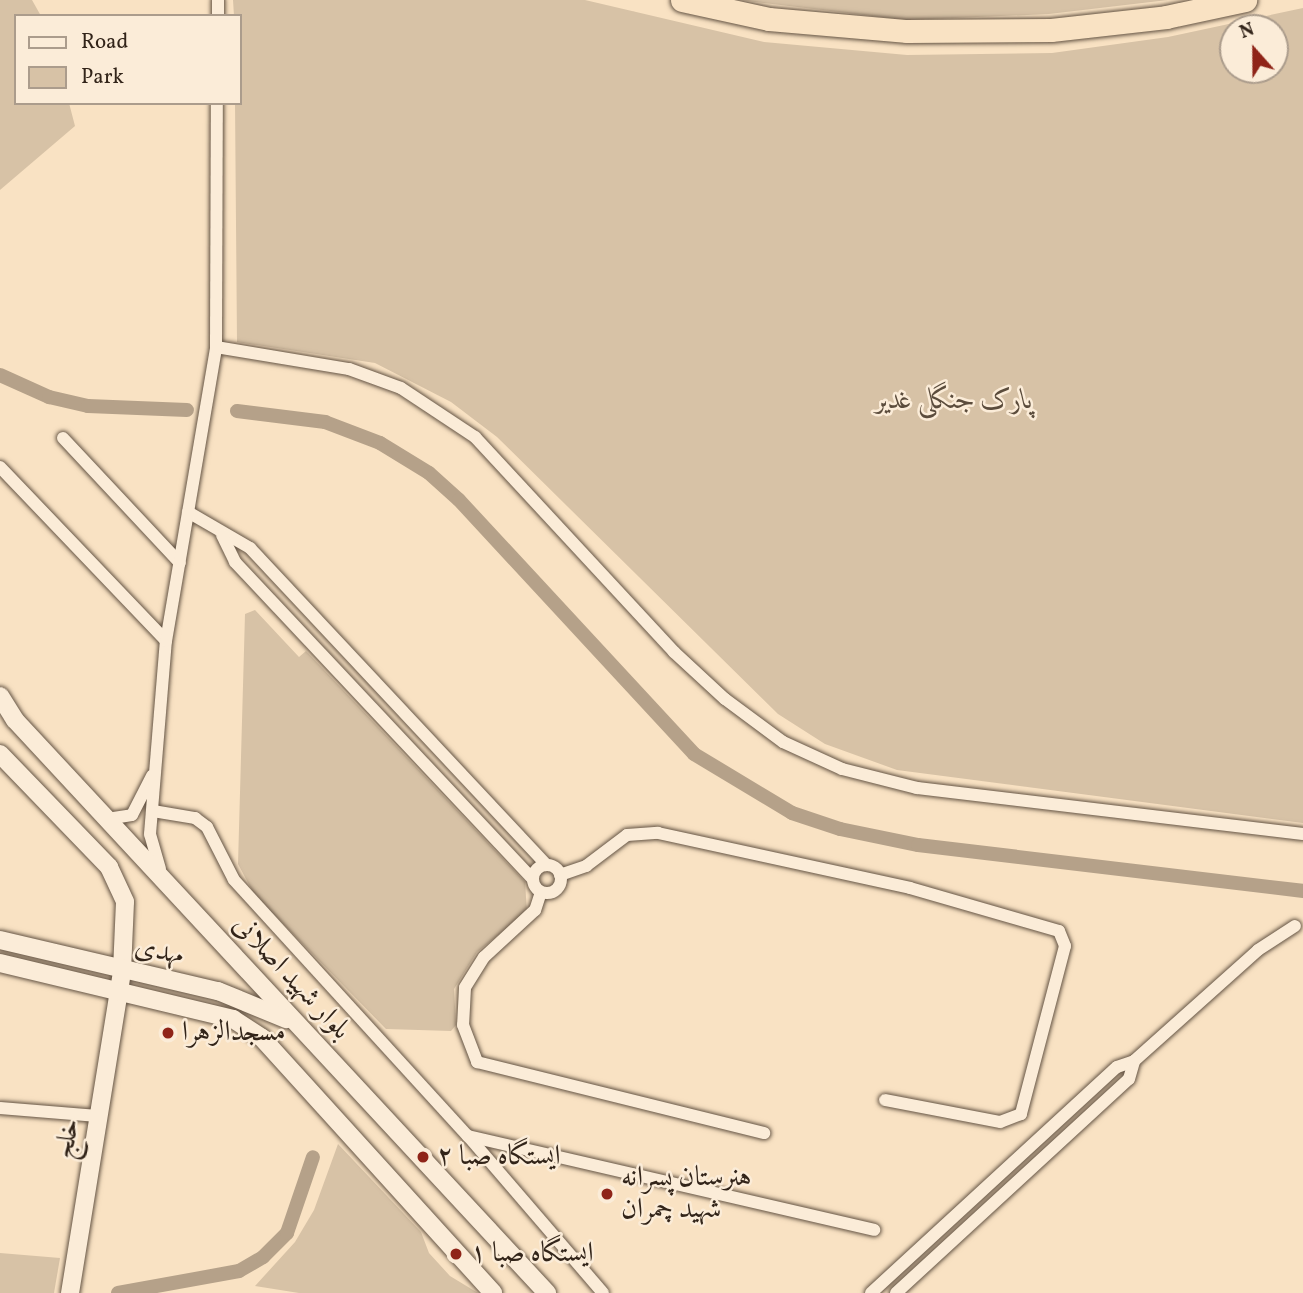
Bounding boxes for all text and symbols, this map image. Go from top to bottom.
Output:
legend [14,14,242,105]
north arrow [1219,14,1289,84]
text: N [1236,17,1258,46]
text: Road [81,28,128,57]
text: Park [81,63,124,92]
park label: پارک جنگلی غدیر [875,384,1033,418]
street label: بلوار شهید اصلانی [225,909,357,1047]
street label: مهدی [132,931,186,973]
place label: مسجدالزهرا [182,1016,286,1050]
marker: مسجدالزهرا [160,1025,176,1041]
street label: خلج [48,1116,88,1162]
place label: ایستگاه صبا ۲ [437,1140,561,1174]
marker: ایستگاه صبا ۲ [415,1149,431,1165]
place label: هنرستان پسرانه شهید چمران [621,1161,752,1227]
marker: هنرستان پسرانه شهید چمران [599,1186,615,1202]
place label: ایستگاه صبا ۱ [470,1237,594,1271]
marker: ایستگاه صبا ۱ [448,1246,464,1262]

